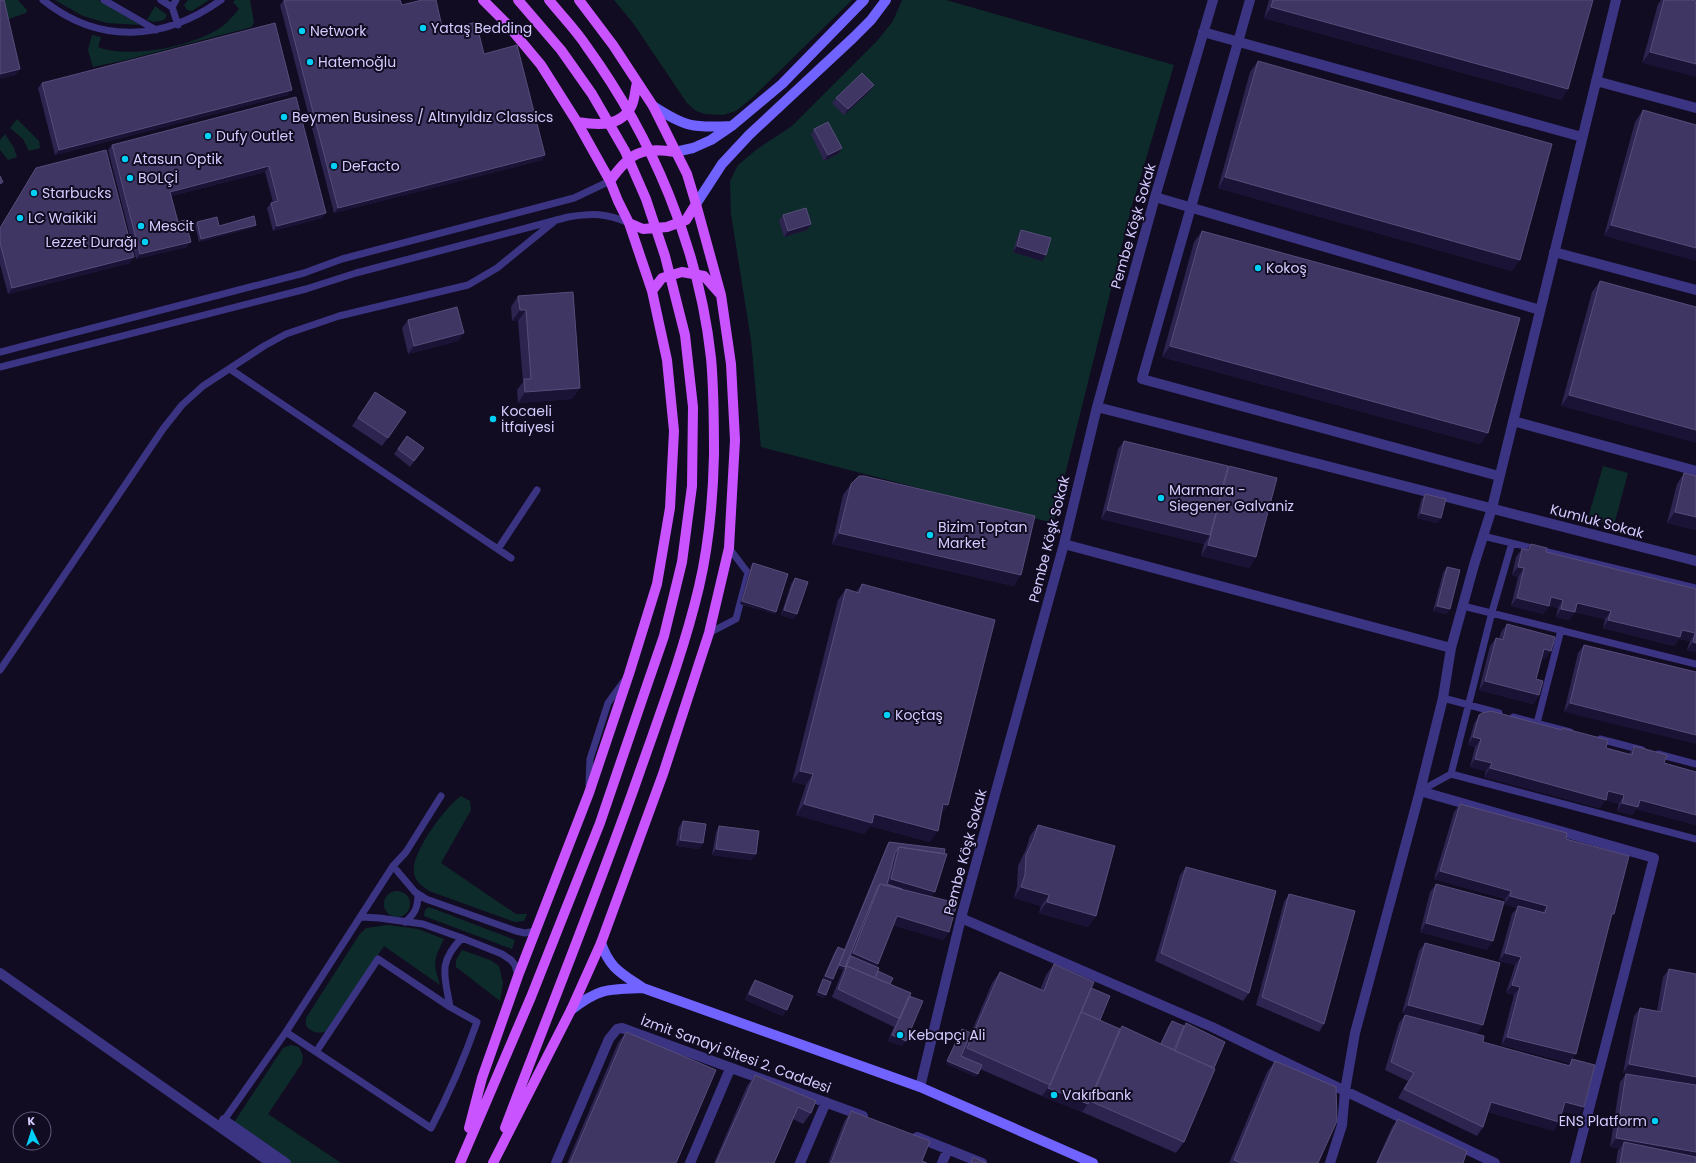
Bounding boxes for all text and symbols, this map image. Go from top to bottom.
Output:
place label: Yataş Bedding [431,18,532,38]
place label: Network [310,21,367,41]
marker: Yataş Bedding [418,23,428,33]
marker: Network [297,26,307,36]
place label: Hatemoğlu [318,52,396,72]
marker: Hatemoğlu [305,57,315,67]
place label: Beymen Business / Altınyıldız Classics [292,107,553,127]
marker: Beymen Business / Altınyıldız Classics [279,112,289,122]
place label: Dufy Outlet [216,126,293,146]
marker: Dufy Outlet [203,131,213,141]
place label: Atasun Optik [133,149,223,169]
marker: Atasun Optik [120,154,130,164]
place label: DeFacto [342,156,400,176]
street label: Pembe Köşk Sokak [1106,160,1161,291]
marker: DeFacto [329,161,339,171]
place label: BOLÇİ [138,168,178,188]
marker: BOLÇİ [125,173,135,183]
place label: Starbucks [42,183,111,203]
marker: Starbucks [29,188,39,198]
place label: LC Waikiki [28,208,96,228]
marker: LC Waikiki [15,213,25,223]
place label: Mescit [149,216,194,236]
marker: Mescit [136,221,146,231]
place label: Lezzet Durağı [46,232,137,252]
marker: Lezzet Durağı [140,237,150,247]
place label: Kokoş [1266,258,1307,278]
marker: Kokoş [1253,263,1263,273]
place label: Kocaeli İtfaiyesi [501,401,554,437]
marker: Kocaeli İtfaiyesi [488,414,498,424]
street label: Pembe Köşk Sokak [1024,473,1075,604]
place label: Marmara - Siegener Galvaniz [1169,480,1294,516]
marker: Marmara - Siegener Galvaniz [1156,493,1166,503]
street label: Kumluk Sokak [1548,499,1647,543]
place label: Bizim Toptan Market [938,517,1028,553]
marker: Bizim Toptan Market [925,530,935,540]
place label: Koçtaş [895,705,943,725]
marker: Koçtaş [882,710,892,720]
street label: Pembe Köşk Sokak [939,786,992,917]
street label: İzmit Sanayi Sitesi 2. Caddesi [638,1010,834,1098]
place label: Kebapçı Ali [908,1025,985,1045]
marker: Kebapçı Ali [895,1030,905,1040]
place label: Vakıfbank [1062,1085,1132,1105]
marker: Vakıfbank [1049,1090,1059,1100]
north arrow [12,1111,52,1151]
place label: ENS Platform [1559,1111,1647,1131]
text: K [27,1113,36,1129]
marker: ENS Platform [1650,1116,1660,1126]

